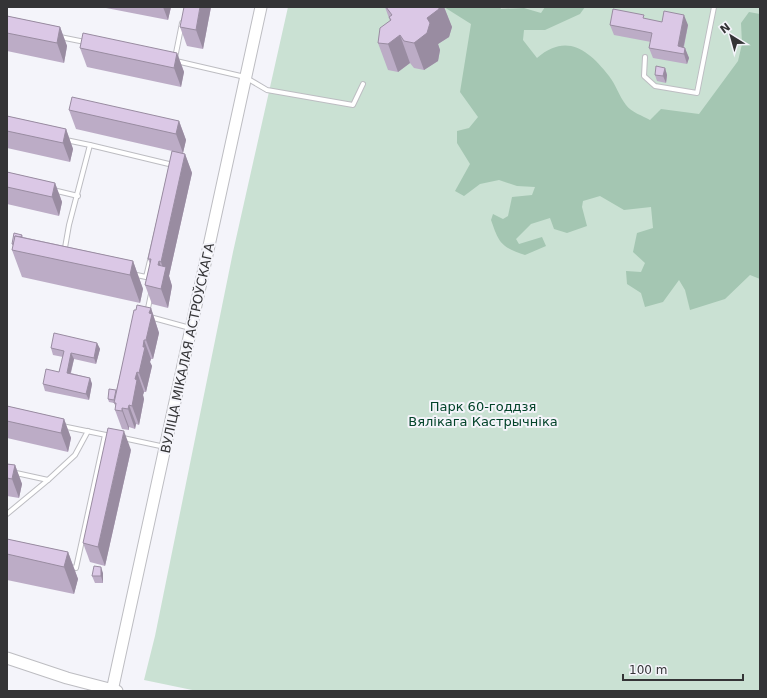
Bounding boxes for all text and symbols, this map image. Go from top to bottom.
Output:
north arrow [711,16,751,56]
text: N [718,20,733,36]
street label: ВУЛІЦА МІКАЛАЯ АСТРОЎСКАГА [158,242,217,455]
park label: Парк 60-годдзя Вялікага Кастрычніка [408,399,558,429]
scale bar [623,656,743,682]
text: 100 m [629,663,667,677]

